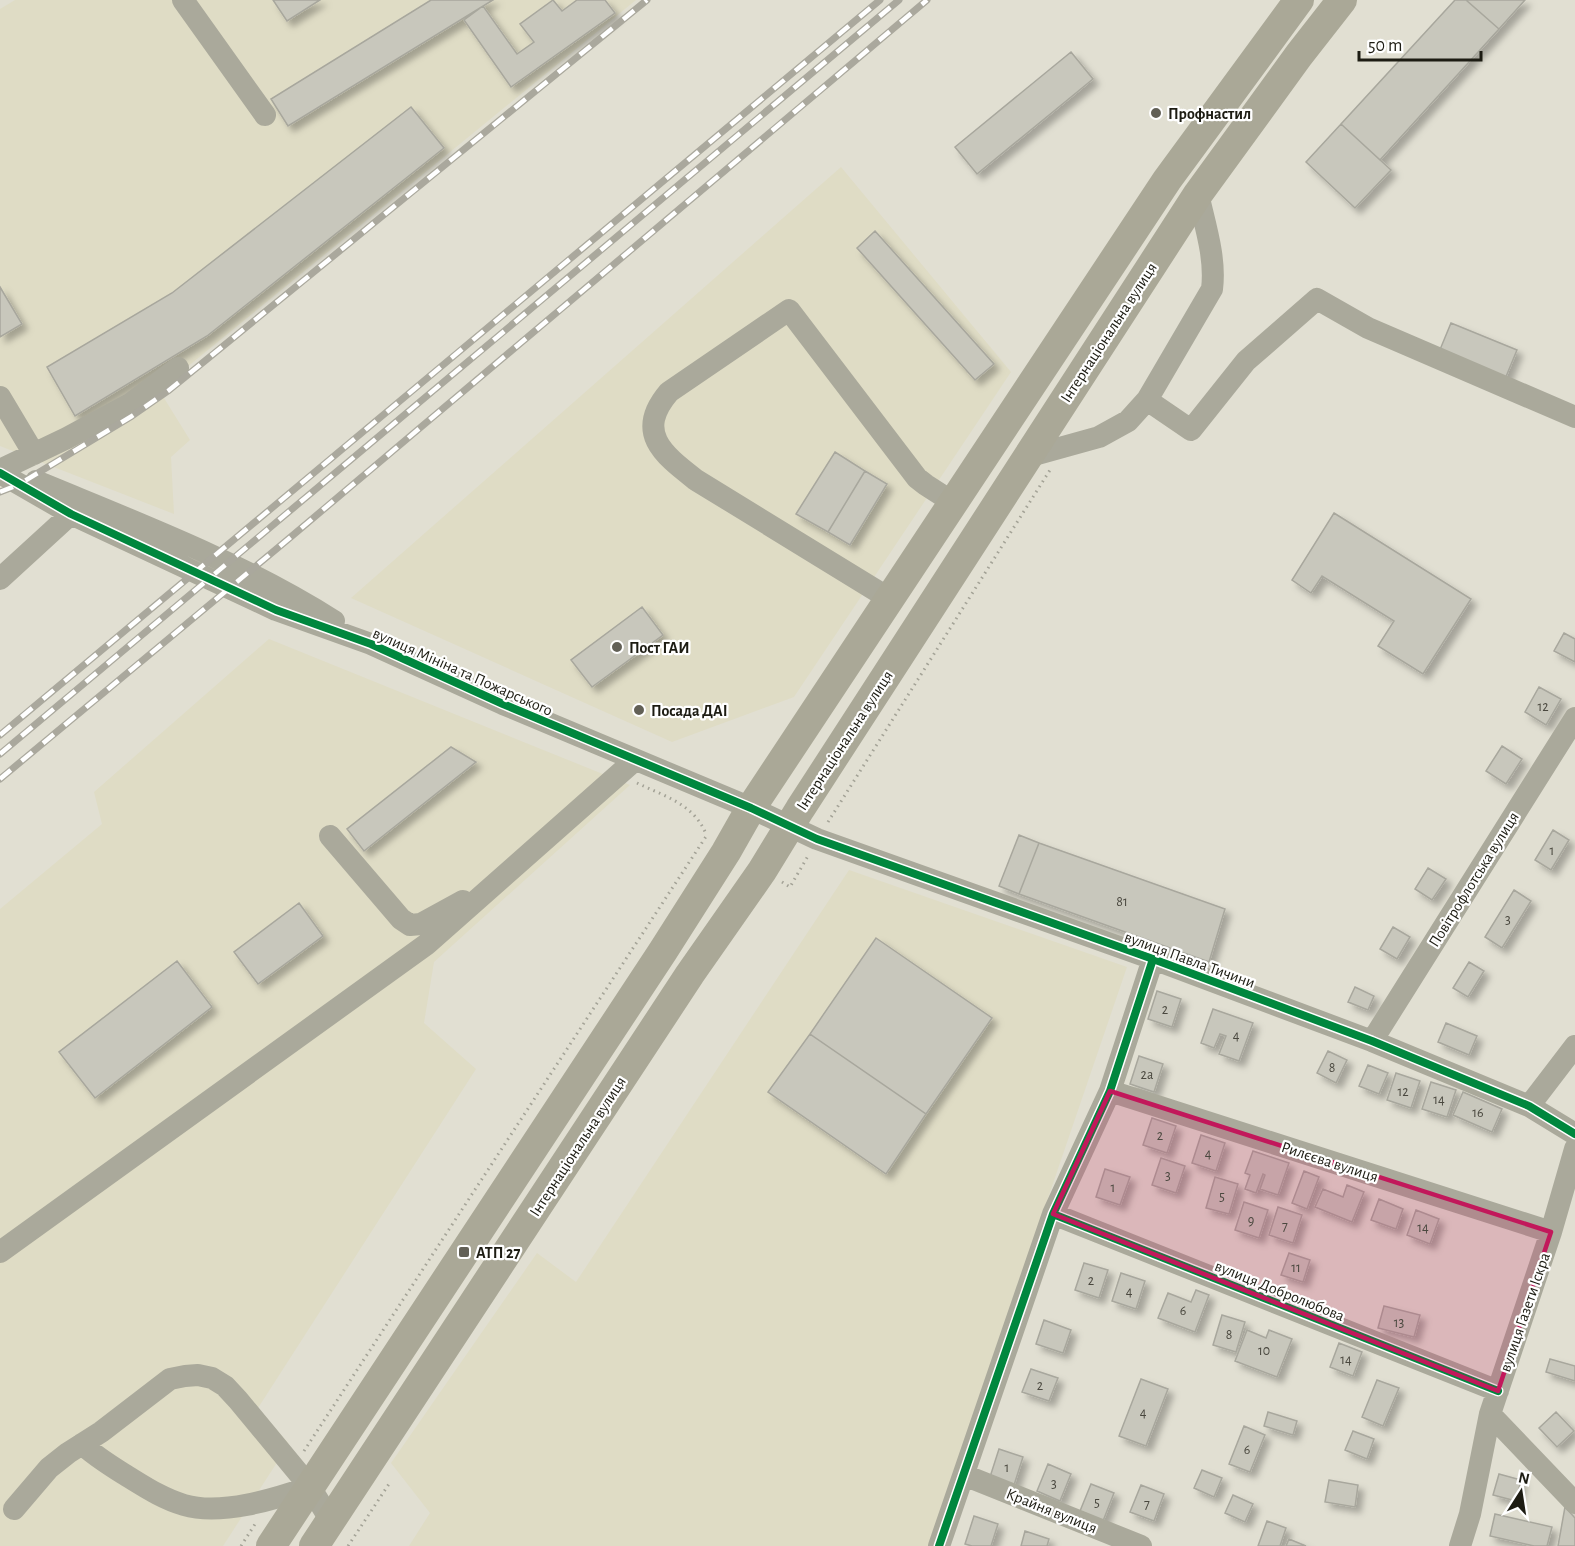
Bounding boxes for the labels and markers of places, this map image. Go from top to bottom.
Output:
marker: Профнастил [1149,106,1163,120]
place label: Профнастил [1168,106,1251,122]
marker: Пост ГАИ [610,640,624,654]
place label: Пост ГАИ [629,640,690,656]
marker: Посада ДАІ [632,703,646,717]
place label: Посада ДАІ [651,703,728,719]
marker: АТП 27 [457,1245,471,1259]
place label: АТП 27 [476,1245,520,1261]

